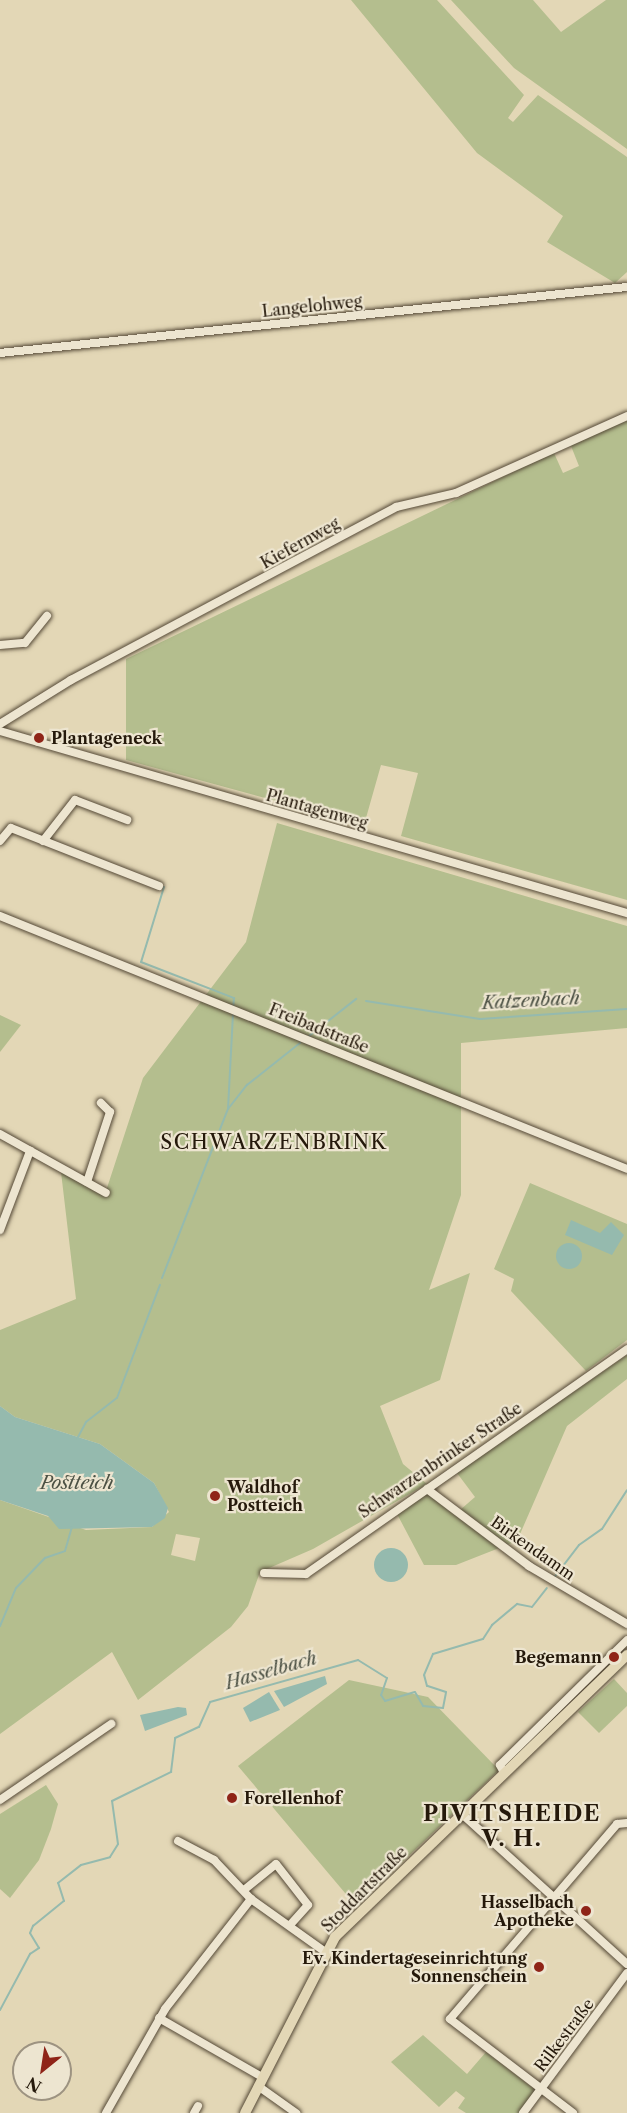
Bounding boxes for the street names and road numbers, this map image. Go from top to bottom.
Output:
street label: Langelohweg [261,291,363,321]
street label: Kiefernweg [257,513,343,573]
street label: Plantagenweg [264,785,370,833]
street label: Freibadstraße [266,999,372,1057]
street label: Schwarzenbrinker Straße [355,1398,525,1522]
street label: Birkendamm [487,1512,579,1584]
street label: Stoddartstraße [317,1842,411,1936]
street label: Rilkestraße [530,1995,598,2075]

